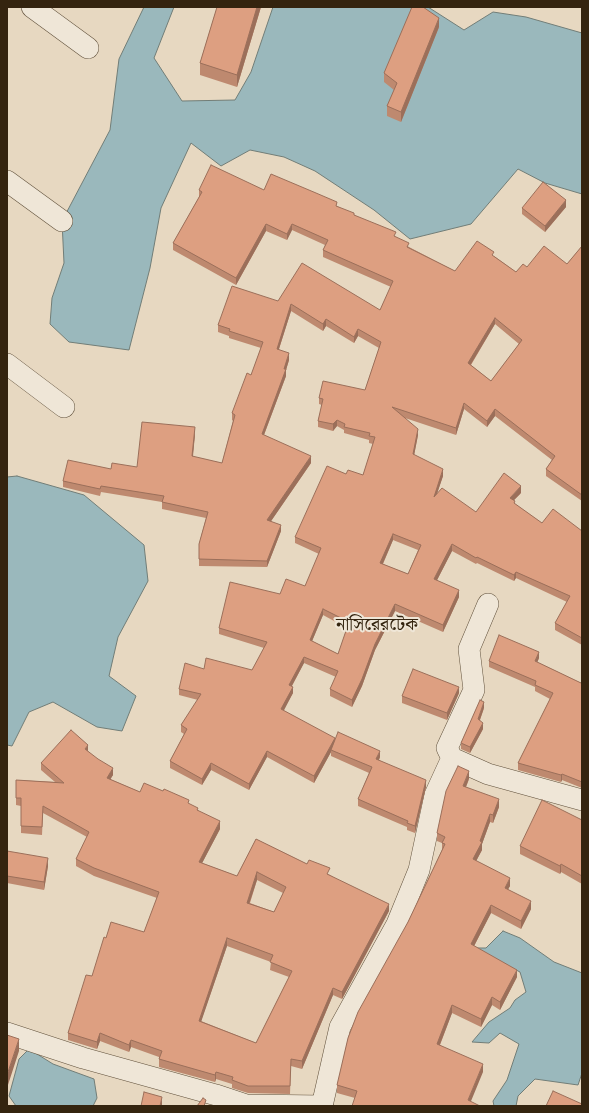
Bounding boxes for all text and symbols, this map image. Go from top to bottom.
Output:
district label: নাসিরেরটেক [336,614,418,636]

